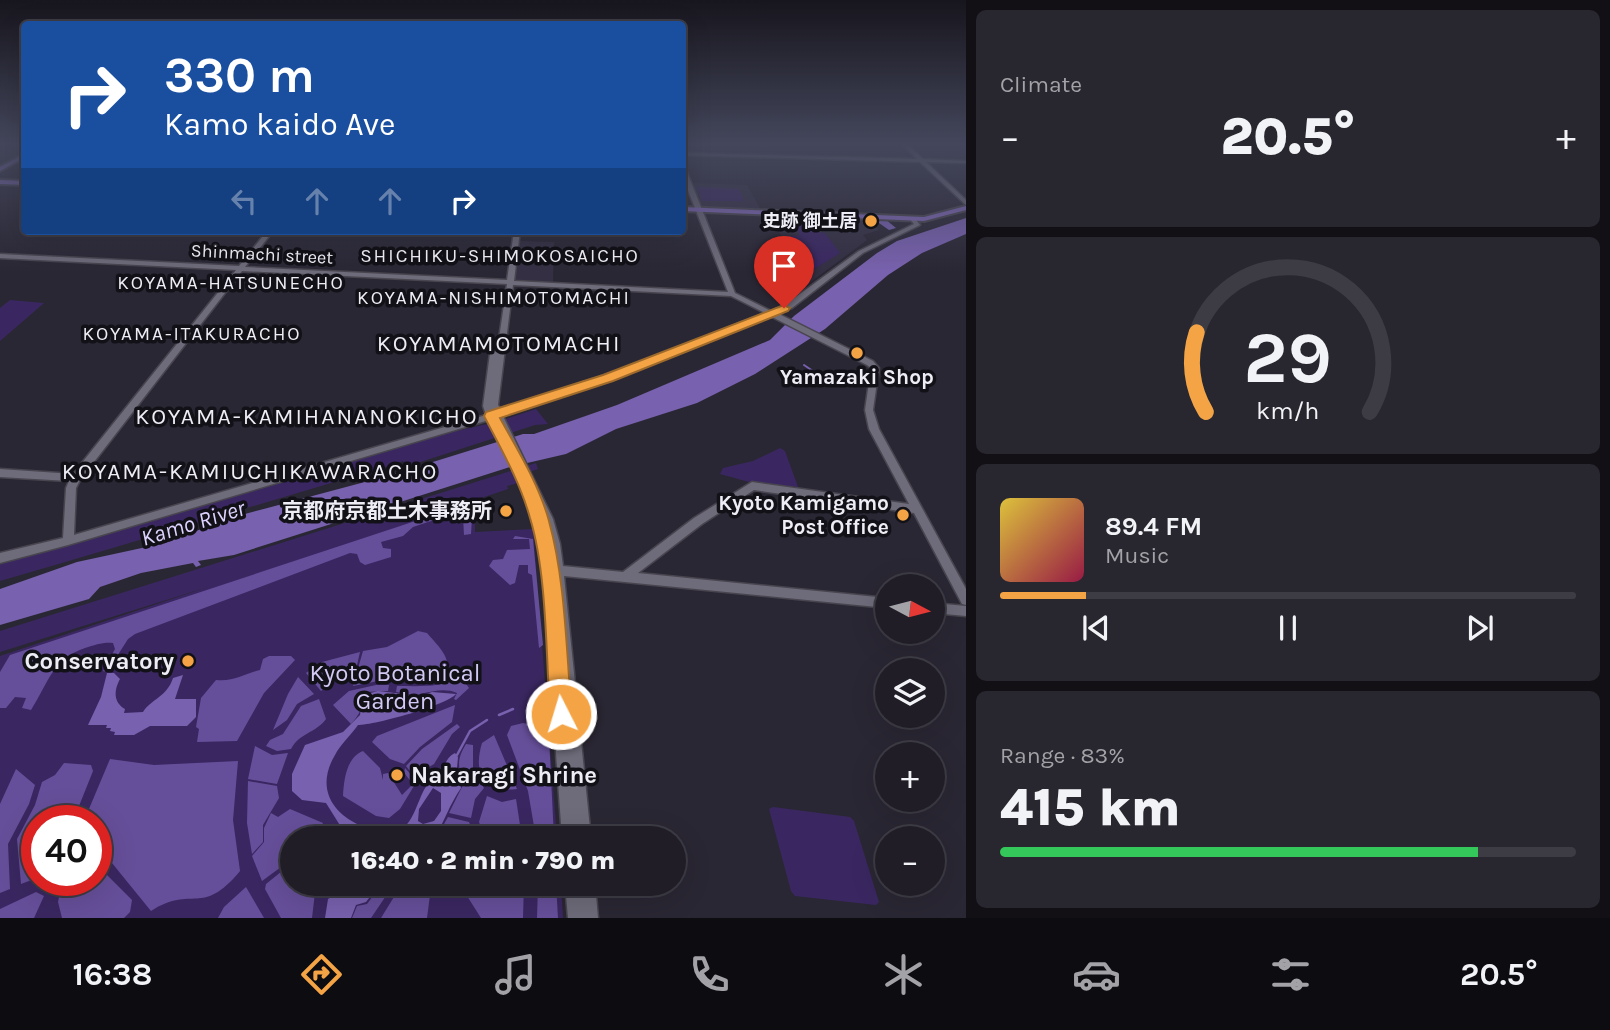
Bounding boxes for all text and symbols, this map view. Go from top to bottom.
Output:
text: 330 m [164,47,315,104]
icon: right [49,49,140,140]
text: Climate [1000,71,1082,98]
text: Kamo kaido Ave [164,106,396,143]
text: 20.5° [1220,106,1356,167]
text: − [1000,115,1020,160]
text: + [1556,115,1576,160]
icon: left [225,182,263,220]
icon: ahead [298,182,336,220]
icon: ahead [371,182,409,220]
icon: right [444,182,482,220]
place label: 史跡 御土居 [762,210,857,232]
marker: 史跡 御土居 [863,213,879,229]
pin [754,236,814,308]
street label: Shinmachi street [190,239,334,269]
district label: SHICHIKU-SHIMOKOSAICHO [360,245,640,267]
icon: arrive [765,247,803,285]
district label: KOYAMA-HATSUNECHO [117,272,345,294]
district label: KOYAMA-NISHIMOTOMACHI [357,287,631,309]
text: 29 [1244,315,1332,400]
district label: KOYAMA-ITAKURACHO [82,323,302,345]
district label: KOYAMAMOTOMACHI [377,330,621,357]
marker: Yamazaki Shop [849,345,865,361]
place label: Yamazaki Shop [780,365,934,389]
text: km/h [1256,395,1320,424]
district label: KOYAMA-KAMIHANANOKICHO [135,403,479,430]
district label: KOYAMA-KAMIUCHIKAWARACHO [62,458,438,485]
place label: Kyoto Kamigamo Post Office [718,491,889,539]
water label: Kamo River [138,494,249,552]
place label: 京都府京都土木事務所 [282,499,492,523]
marker: 京都府京都土木事務所 [498,503,514,519]
marker: Kyoto Kamigamo Post Office [895,507,911,523]
text: 89.4 FM [1105,511,1202,542]
text: Music [1105,542,1169,569]
north arrow [875,574,945,644]
map controls [875,574,945,896]
icon: previous [1077,609,1115,647]
icon: pause [1269,609,1307,647]
icon: next [1461,609,1499,647]
place label: Conservatory [24,647,174,675]
marker: Conservatory [180,653,196,669]
button: layers [875,658,945,728]
park label: Kyoto Botanical Garden [310,659,480,715]
position arrow [524,677,598,751]
button: + [875,742,945,812]
text: Range · 83% [1000,742,1125,769]
place label: Nakaragi Shrine [411,761,597,789]
marker: Nakaragi Shrine [389,767,405,783]
text: 415 km [1000,777,1181,838]
speed limit sign: 40 [21,805,112,896]
button: − [875,826,945,896]
text: 16:40 · 2 min · 790 m [351,845,615,876]
icon: directions [297,950,346,999]
icon: music [491,950,540,999]
icon: phone [685,950,734,999]
icon: climate [879,950,928,999]
icon: car [1072,950,1121,999]
icon: filters [1266,950,1315,999]
text: 16:38 [72,956,152,993]
text: 20.5° [1460,956,1538,993]

